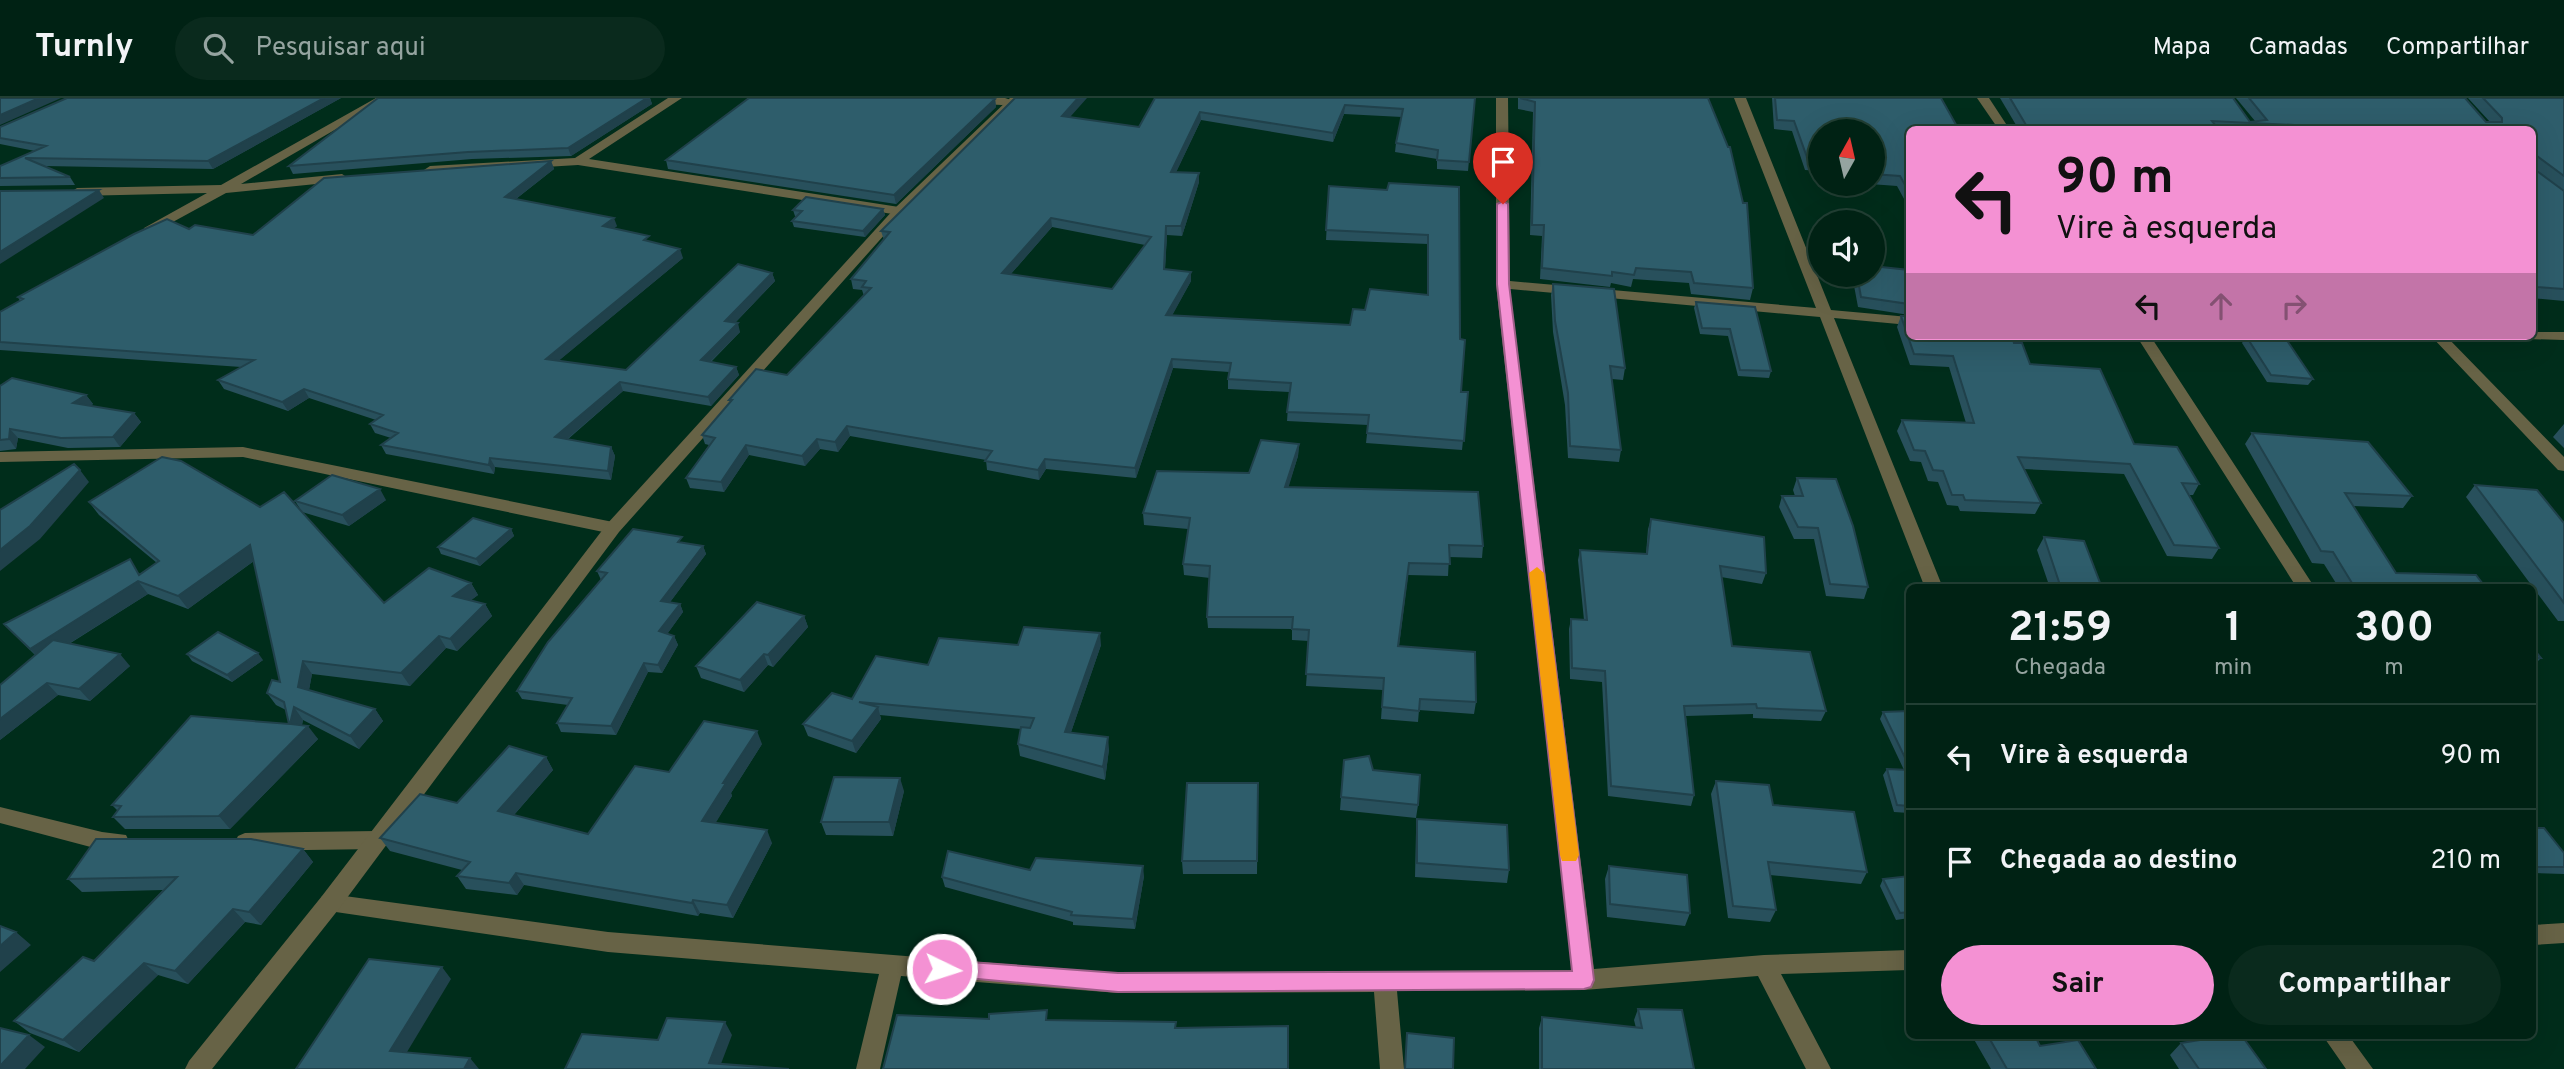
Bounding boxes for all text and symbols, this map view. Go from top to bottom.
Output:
search box [175,17,665,80]
text: Turnly [35,27,133,69]
icon: search [199,29,237,67]
text: Pesquisar aqui [255,32,426,65]
text: Mapa [2153,33,2211,63]
text: Camadas [2249,33,2348,63]
text: Compartilhar [2386,33,2529,63]
north arrow [1808,119,1885,196]
map controls [1808,119,1885,287]
pin [1473,132,1533,204]
icon: arrive [1484,143,1522,181]
text: 90 m [2056,149,2174,211]
icon: left [1941,154,2032,245]
button: sound [1808,210,1885,287]
text: Vire à esquerda [2056,210,2277,250]
icon: left [2129,287,2167,325]
icon: ahead [2202,287,2240,325]
icon: right [2275,287,2313,325]
text: 21:59 [2008,603,2112,656]
text: 1 [2225,603,2242,656]
text: 300 [2354,603,2434,656]
text: Chegada [2014,654,2106,683]
text: min [2214,654,2252,683]
text: m [2384,654,2404,683]
icon: left [1941,738,1979,776]
text: Vire à esquerda [2000,740,2188,773]
text: 90 m [2441,740,2501,773]
icon: arrive [1941,843,1979,881]
text: Chegada ao destino [2000,845,2237,878]
text: 210 m [2431,845,2501,878]
position arrow [905,932,979,1006]
button: Sair [1941,945,2214,1025]
button: Compartilhar [2228,945,2501,1025]

